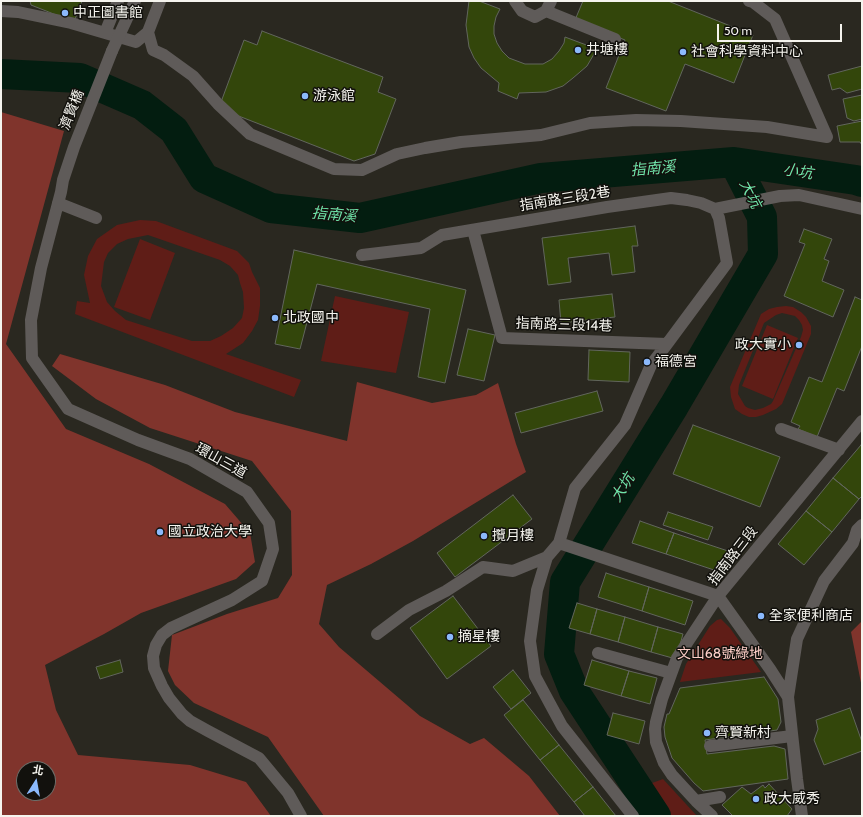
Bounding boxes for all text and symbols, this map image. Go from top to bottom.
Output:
place label: 中正圖書館 [73,5,143,21]
marker: 中正圖書館 [60,8,70,18]
scale bar [719,16,844,42]
text: 50 m [724,23,752,38]
place label: 井塘樓 [586,42,628,58]
place label: 社會科學資料中心 [691,44,803,60]
marker: 井塘樓 [573,45,583,55]
marker: 社會科學資料中心 [678,47,688,57]
street label: 濟賢橋 [56,87,88,133]
place label: 游泳館 [313,88,355,104]
marker: 游泳館 [300,91,310,101]
water label: 指南溪 [630,158,676,180]
water label: 小坑 [782,161,814,183]
water label: 大坑 [735,177,765,211]
street label: 指南路三段2巷 [519,184,611,214]
water label: 指南溪 [311,204,357,226]
place label: 北政國中 [283,310,339,326]
marker: 北政國中 [270,313,280,323]
street label: 指南路三段14巷 [515,315,613,335]
place label: 政大實小 [735,337,791,353]
marker: 政大實小 [794,340,804,350]
place label: 福德宮 [655,354,697,370]
marker: 福德宮 [642,357,652,367]
street label: 環山三道 [192,440,250,482]
water label: 大坑 [607,471,639,505]
street label: 指南路三段 [705,523,761,589]
place label: 國立政治大學 [168,524,252,540]
marker: 國立政治大學 [155,527,165,537]
place label: 攬月樓 [492,528,534,544]
marker: 攬月樓 [479,531,489,541]
place label: 全家便利商店 [769,608,853,624]
marker: 全家便利商店 [756,611,766,621]
place label: 摘星樓 [458,629,500,645]
marker: 摘星樓 [445,632,455,642]
park label: 文山68號綠地 [677,646,763,662]
place label: 齊賢新村 [715,725,771,741]
marker: 齊賢新村 [702,728,712,738]
north arrow [16,761,56,801]
text: 北 [31,762,45,778]
place label: 政大威秀 [764,791,820,807]
marker: 政大威秀 [751,794,761,804]

